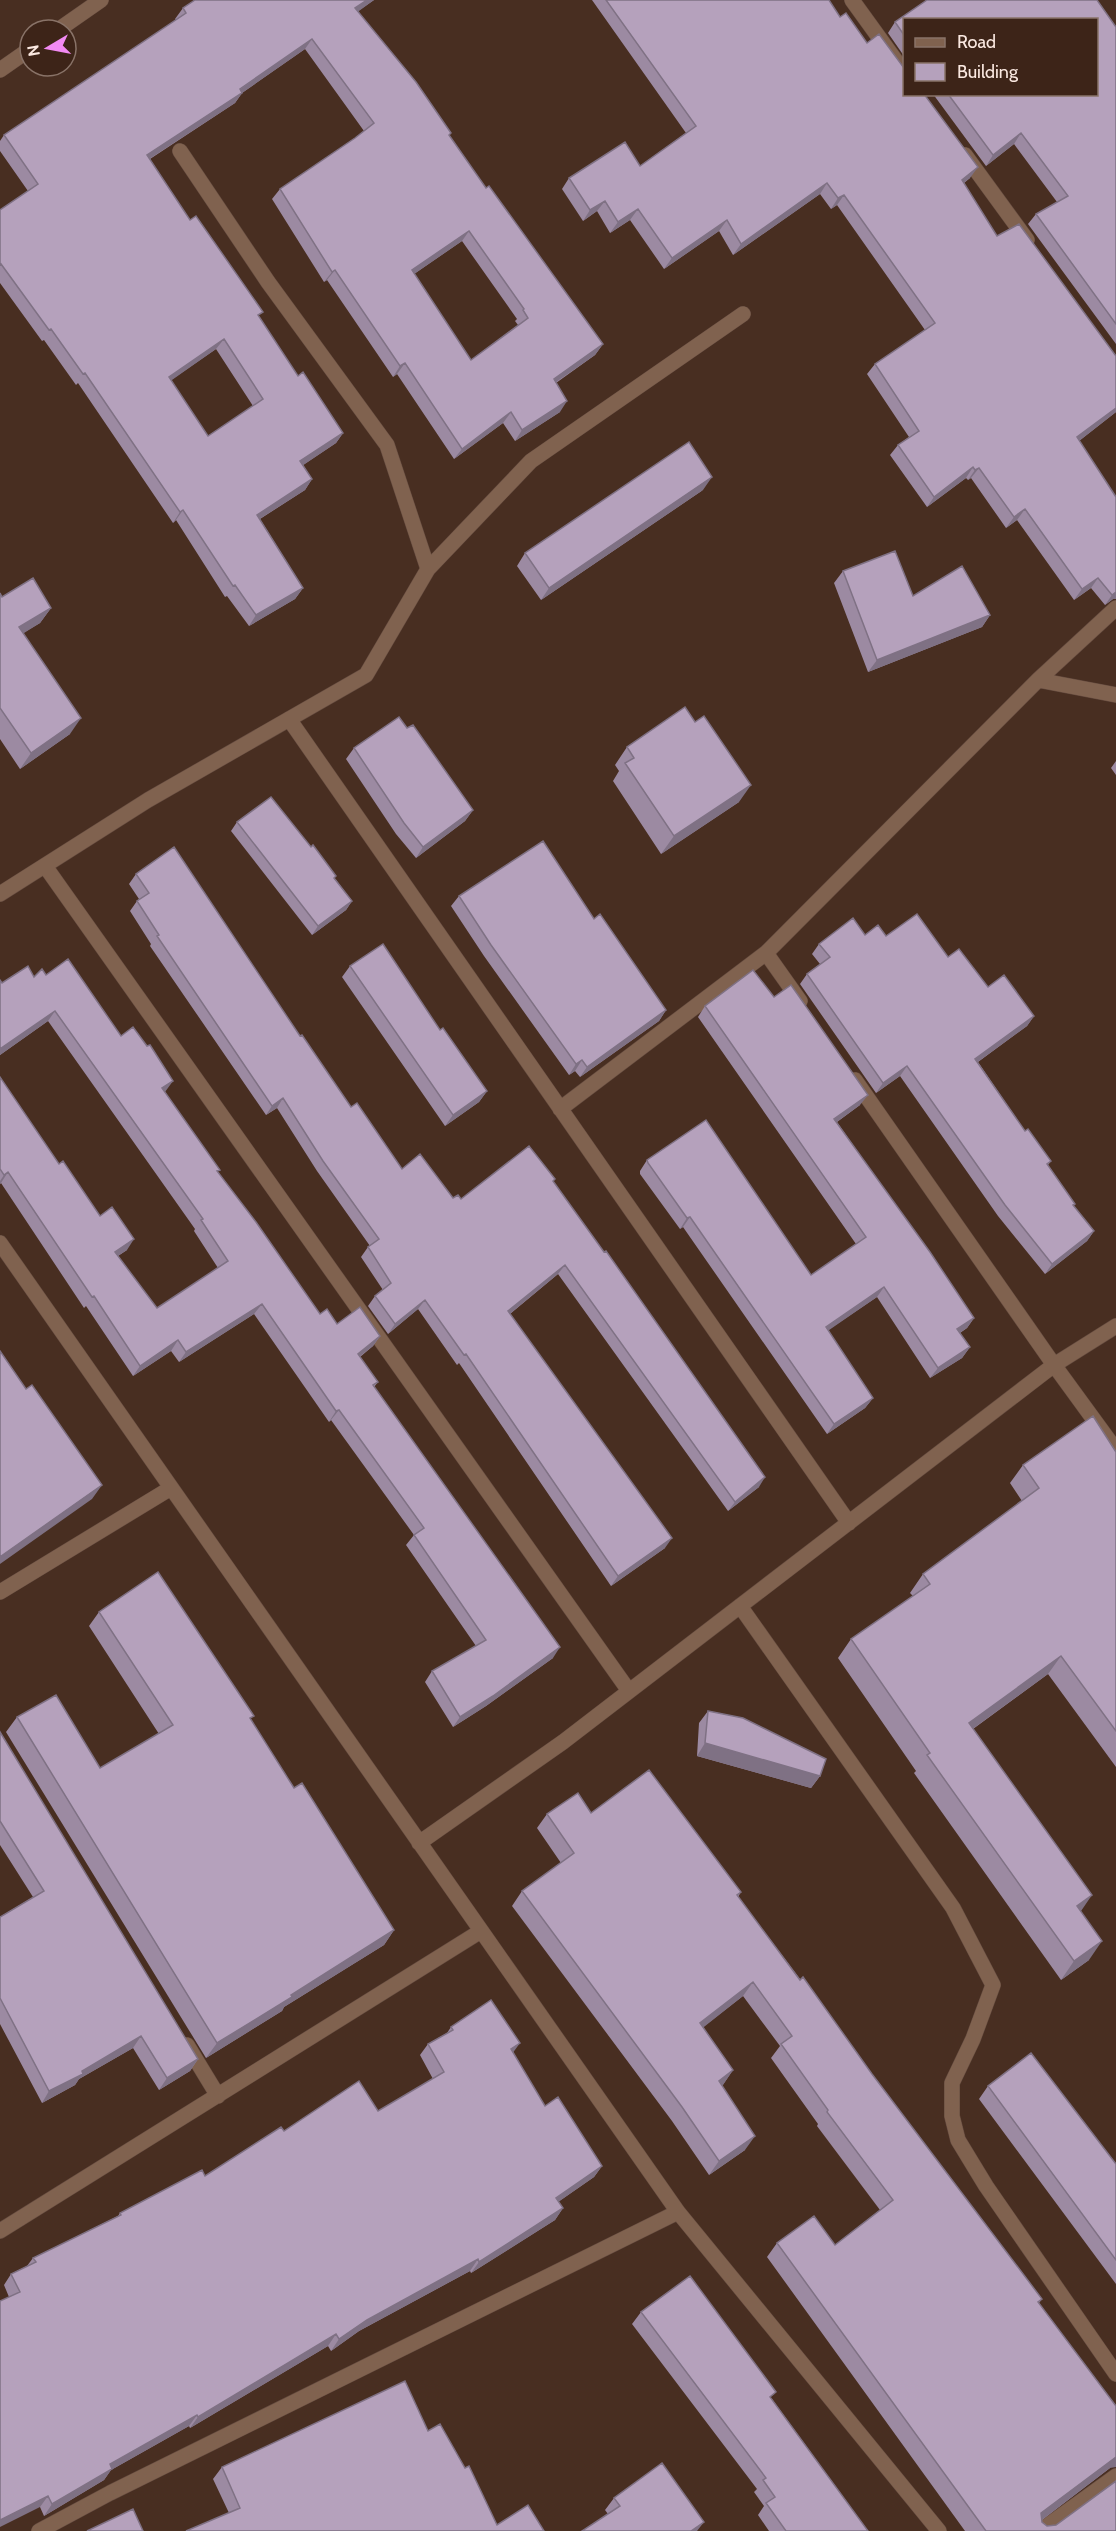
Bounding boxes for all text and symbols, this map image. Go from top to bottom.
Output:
north arrow [18,18,78,78]
legend [903,18,1098,96]
text: Road [957,31,996,53]
text: N [23,43,44,58]
text: Building [957,61,1019,83]

